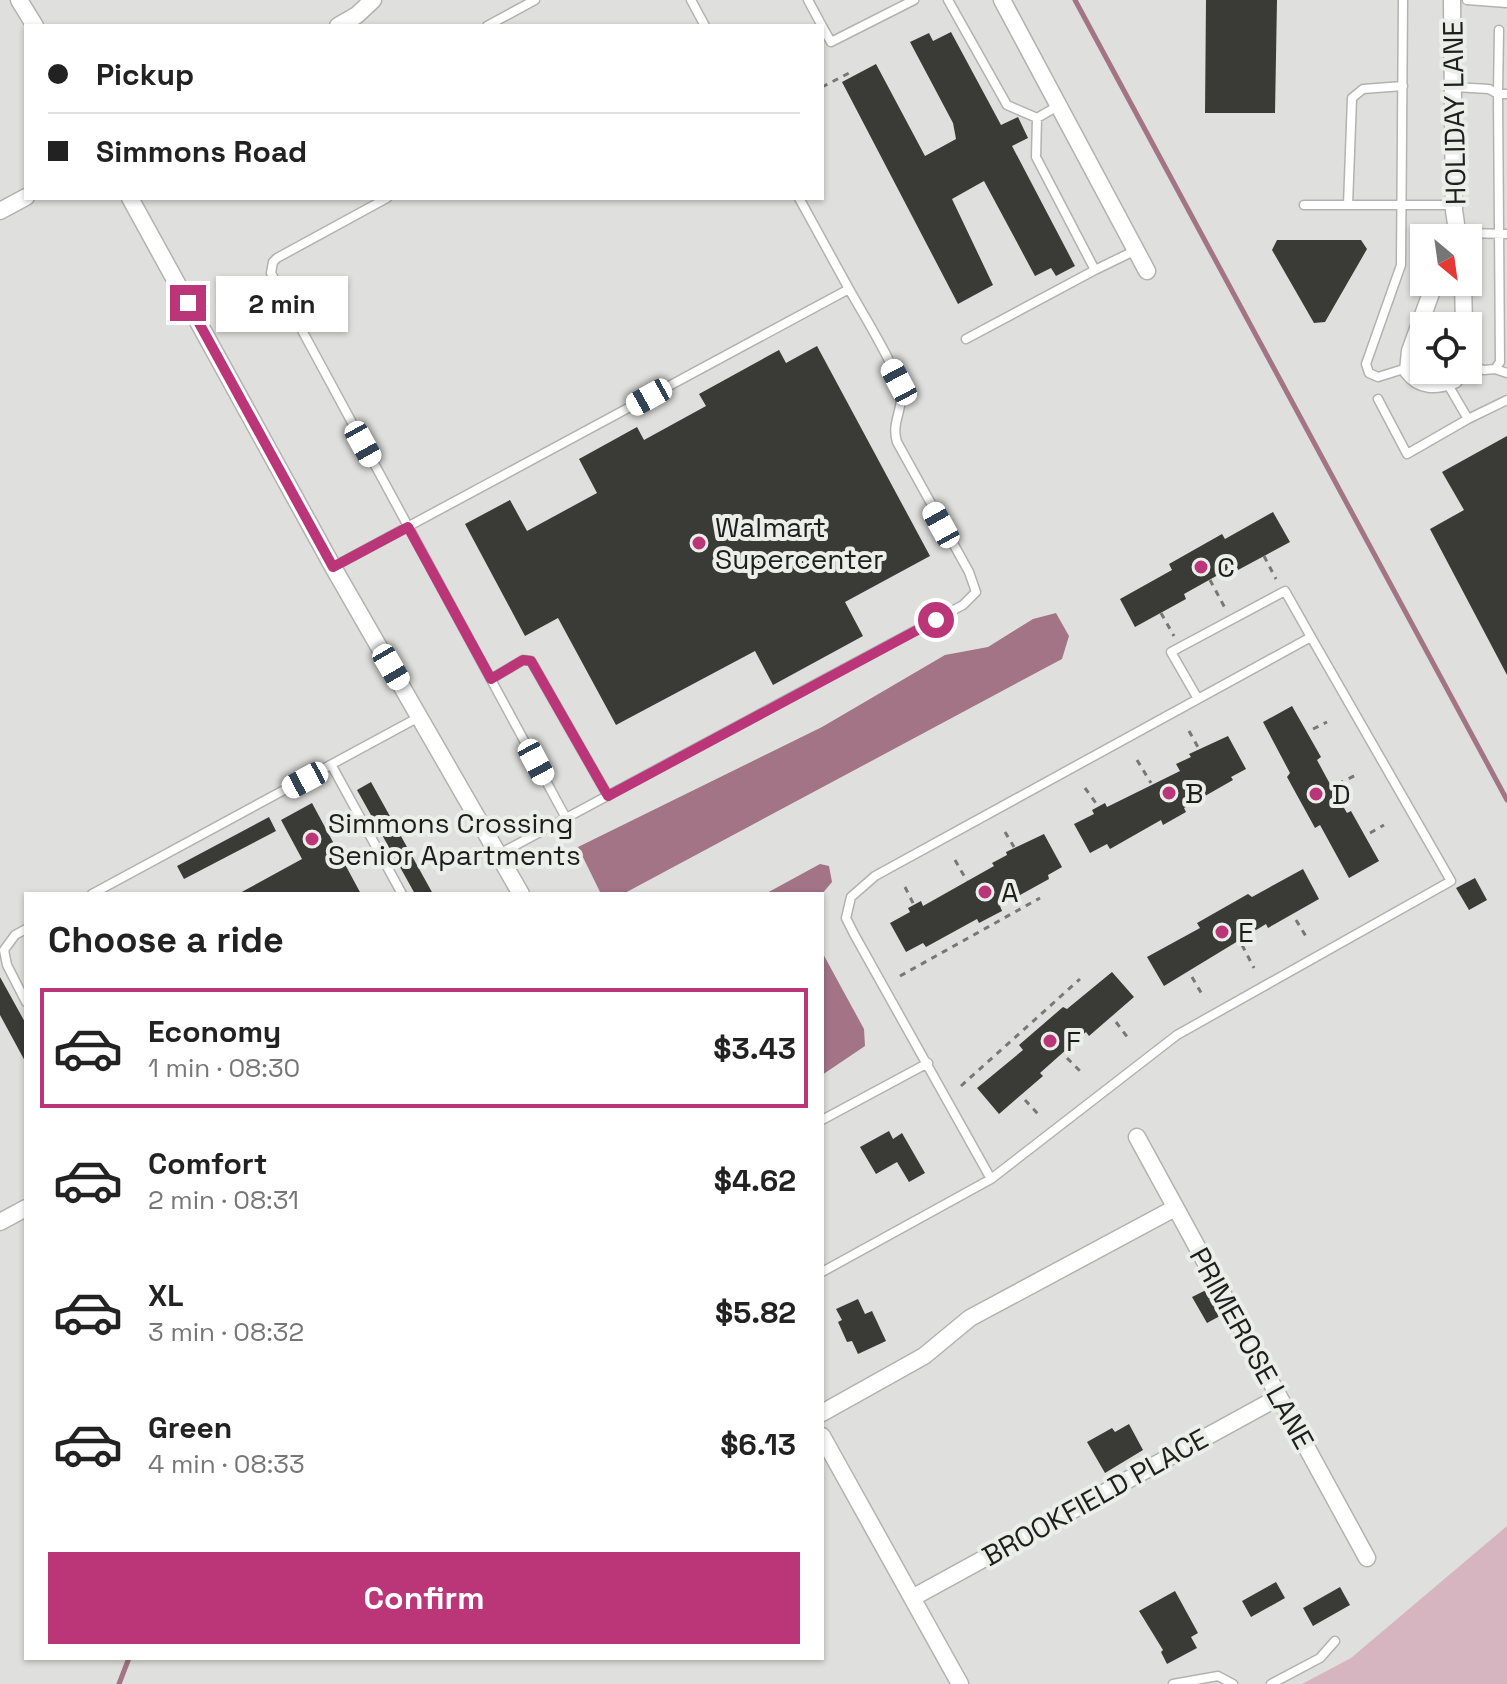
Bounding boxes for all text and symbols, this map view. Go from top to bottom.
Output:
street label: HOLIDAY LANE [1434,21,1474,205]
text: Pickup [96,55,194,94]
text: Simmons Road [96,132,307,171]
north arrow [1410,224,1482,296]
map controls [1410,224,1482,384]
callout: 2 min [216,275,348,331]
route end [170,285,206,321]
text: 2 min [248,287,316,321]
button: locate [1410,312,1482,384]
car [877,355,921,409]
car [622,375,676,419]
car [341,417,385,471]
car [919,498,963,552]
place label: Walmart Supercenter [715,509,884,577]
marker: Walmart Supercenter [690,534,708,552]
place label: C [1217,549,1235,585]
marker: C [1192,558,1210,576]
route start [918,602,954,638]
car [369,640,413,694]
car [514,735,558,789]
car [278,758,332,802]
place label: B [1185,775,1204,811]
place label: D [1332,776,1351,812]
marker: B [1160,784,1178,802]
marker: D [1307,785,1325,803]
place label: Simmons Crossing Senior Apartments [328,805,581,873]
marker: Simmons Crossing Senior Apartments [303,830,321,848]
place label: A [1001,874,1019,910]
marker: A [976,883,994,901]
place label: E [1238,914,1254,950]
text: Choose a ride [48,917,284,963]
marker: E [1213,923,1231,941]
icon: car [52,1012,124,1084]
text: Economy [148,1012,281,1051]
place label: F [1066,1023,1081,1059]
text: $3.43 [713,1029,796,1068]
marker: F [1041,1032,1059,1050]
text: 1 min · 08:30 [148,1051,300,1085]
icon: car [52,1144,124,1216]
text: Comfort [148,1144,267,1183]
text: $4.62 [714,1161,796,1200]
text: 2 min · 08:31 [148,1183,299,1217]
street label: PRIMEROSE LANE [1182,1241,1322,1455]
icon: car [52,1276,124,1348]
text: XL [148,1276,184,1315]
text: $5.82 [715,1293,796,1332]
text: 3 min · 08:32 [148,1315,304,1349]
icon: car [52,1408,124,1480]
text: Green [148,1408,232,1447]
street label: BROOKFIELD PLACE [976,1420,1214,1574]
text: $6.13 [720,1425,796,1464]
text: 4 min · 08:33 [148,1447,305,1481]
button: Confirm [48,1552,800,1644]

